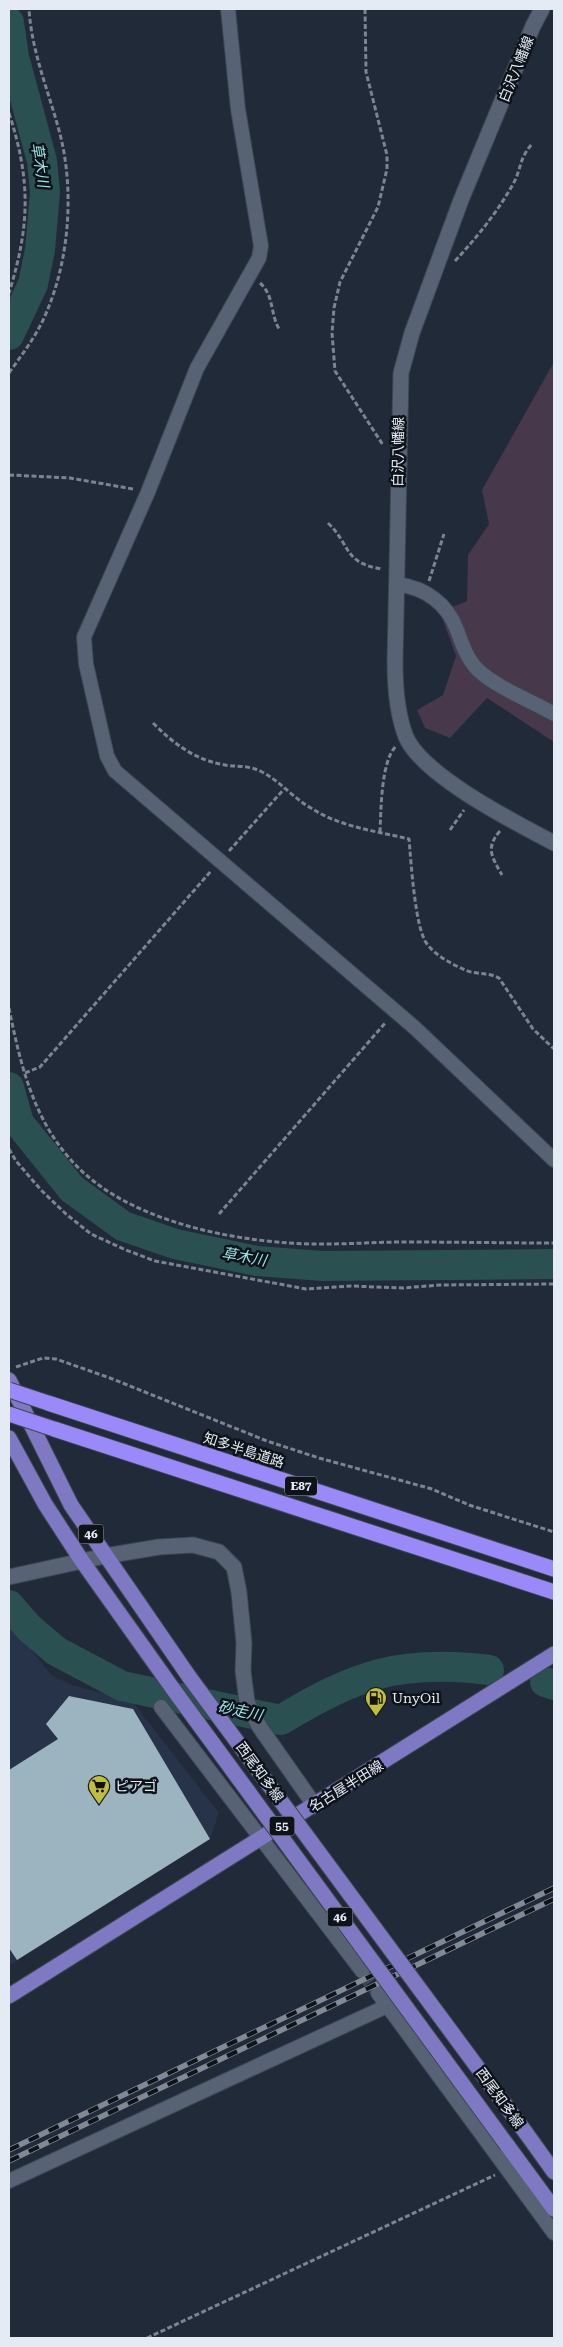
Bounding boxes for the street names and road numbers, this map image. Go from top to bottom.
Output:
street label: 白沢八幡線 [495,34,537,104]
street label: 白沢八幡線 [389,417,407,487]
street label: 知多半島道路 [202,1429,286,1471]
road number: E87 [285,1476,317,1495]
road number: 46 [78,1525,104,1544]
street label: 西尾知多線 [233,1739,287,1805]
street label: 名古屋半田線 [306,1757,386,1815]
road number: 55 [270,1816,294,1835]
road number: 46 [328,1908,352,1926]
street label: 西尾知多線 [473,2065,527,2131]

